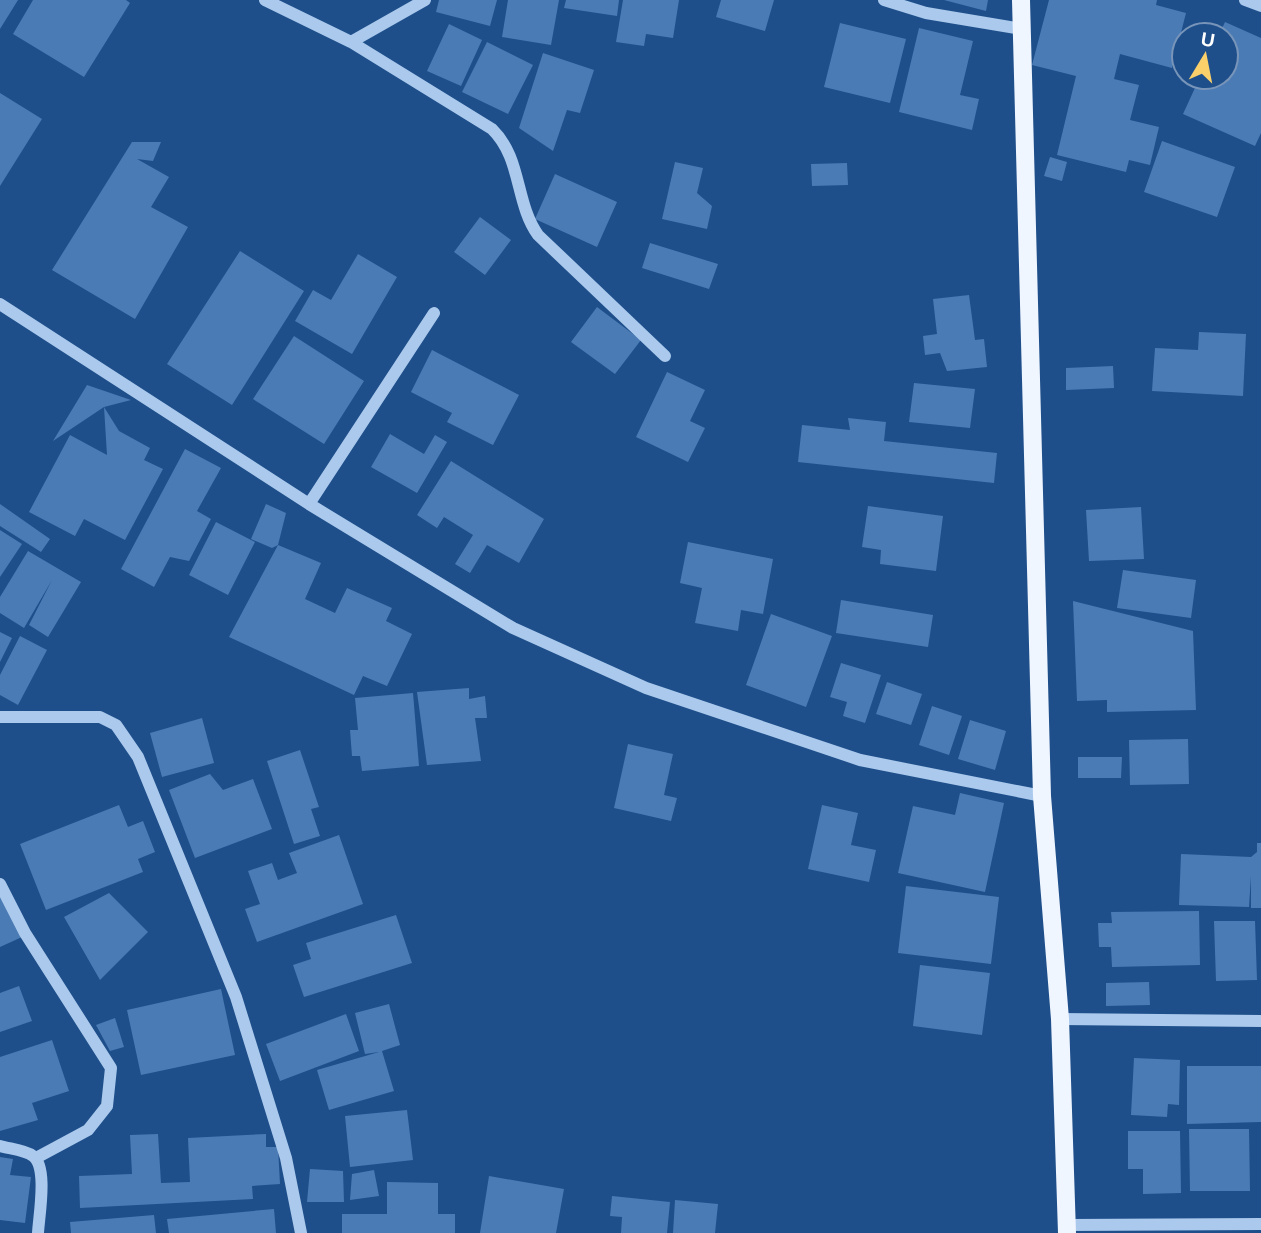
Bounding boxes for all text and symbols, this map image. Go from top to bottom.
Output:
north arrow [1170,21,1240,91]
text: U [1199,28,1216,51]

